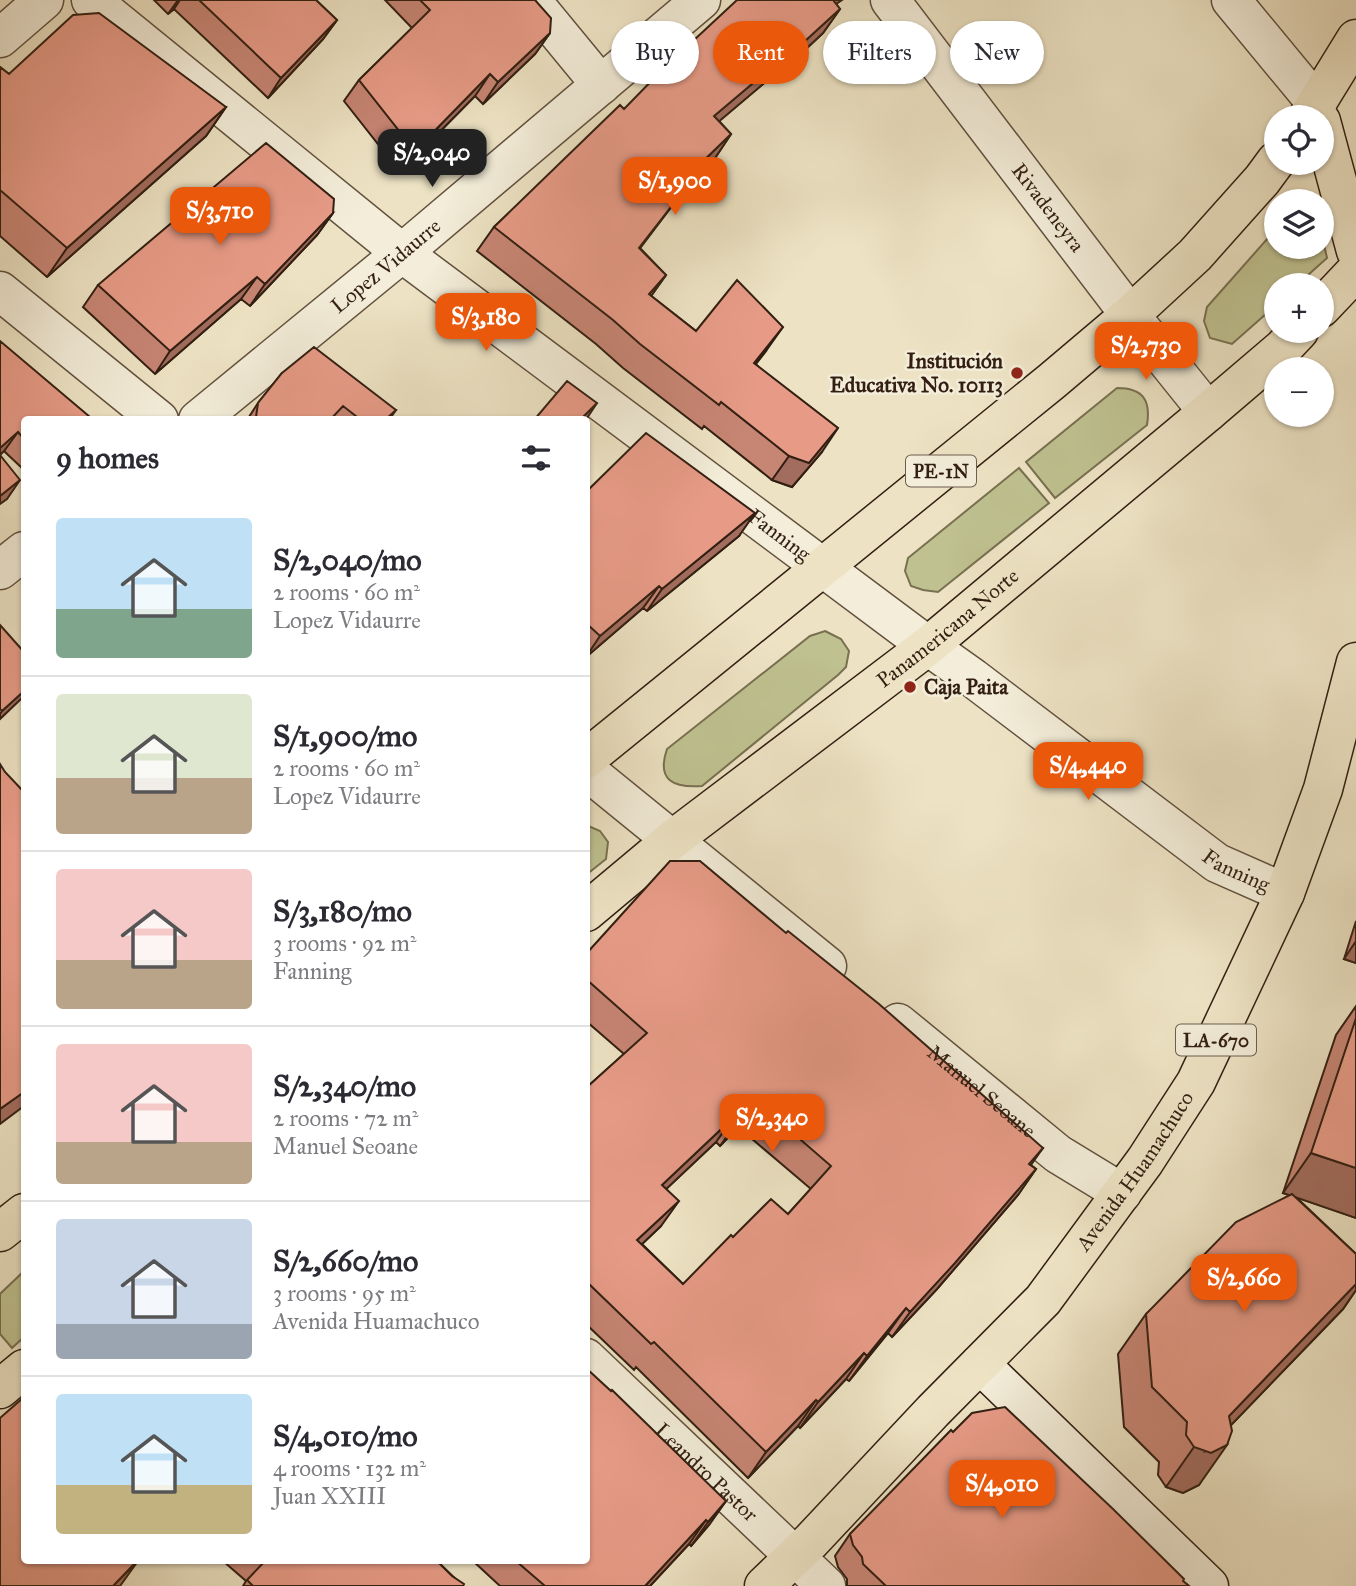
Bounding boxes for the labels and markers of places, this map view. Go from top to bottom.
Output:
pin: S/2,040 [367,130,497,189]
pin: S/1,900 [610,158,740,217]
pin: S/3,710 [155,188,285,247]
pin: S/3,180 [421,294,551,353]
pin: S/2,730 [1081,322,1211,382]
place label: Institución Educativa No. 10113 [830,348,1004,398]
marker: Institución Educativa No. 10113 [1009,365,1025,381]
place label: Caja Paita [924,674,1009,700]
marker: Caja Paita [902,679,918,695]
pin: S/4,440 [1023,742,1153,802]
pin: S/2,340 [707,1094,837,1154]
pin: S/2,660 [1179,1254,1309,1314]
pin: S/4,010 [937,1460,1067,1520]

